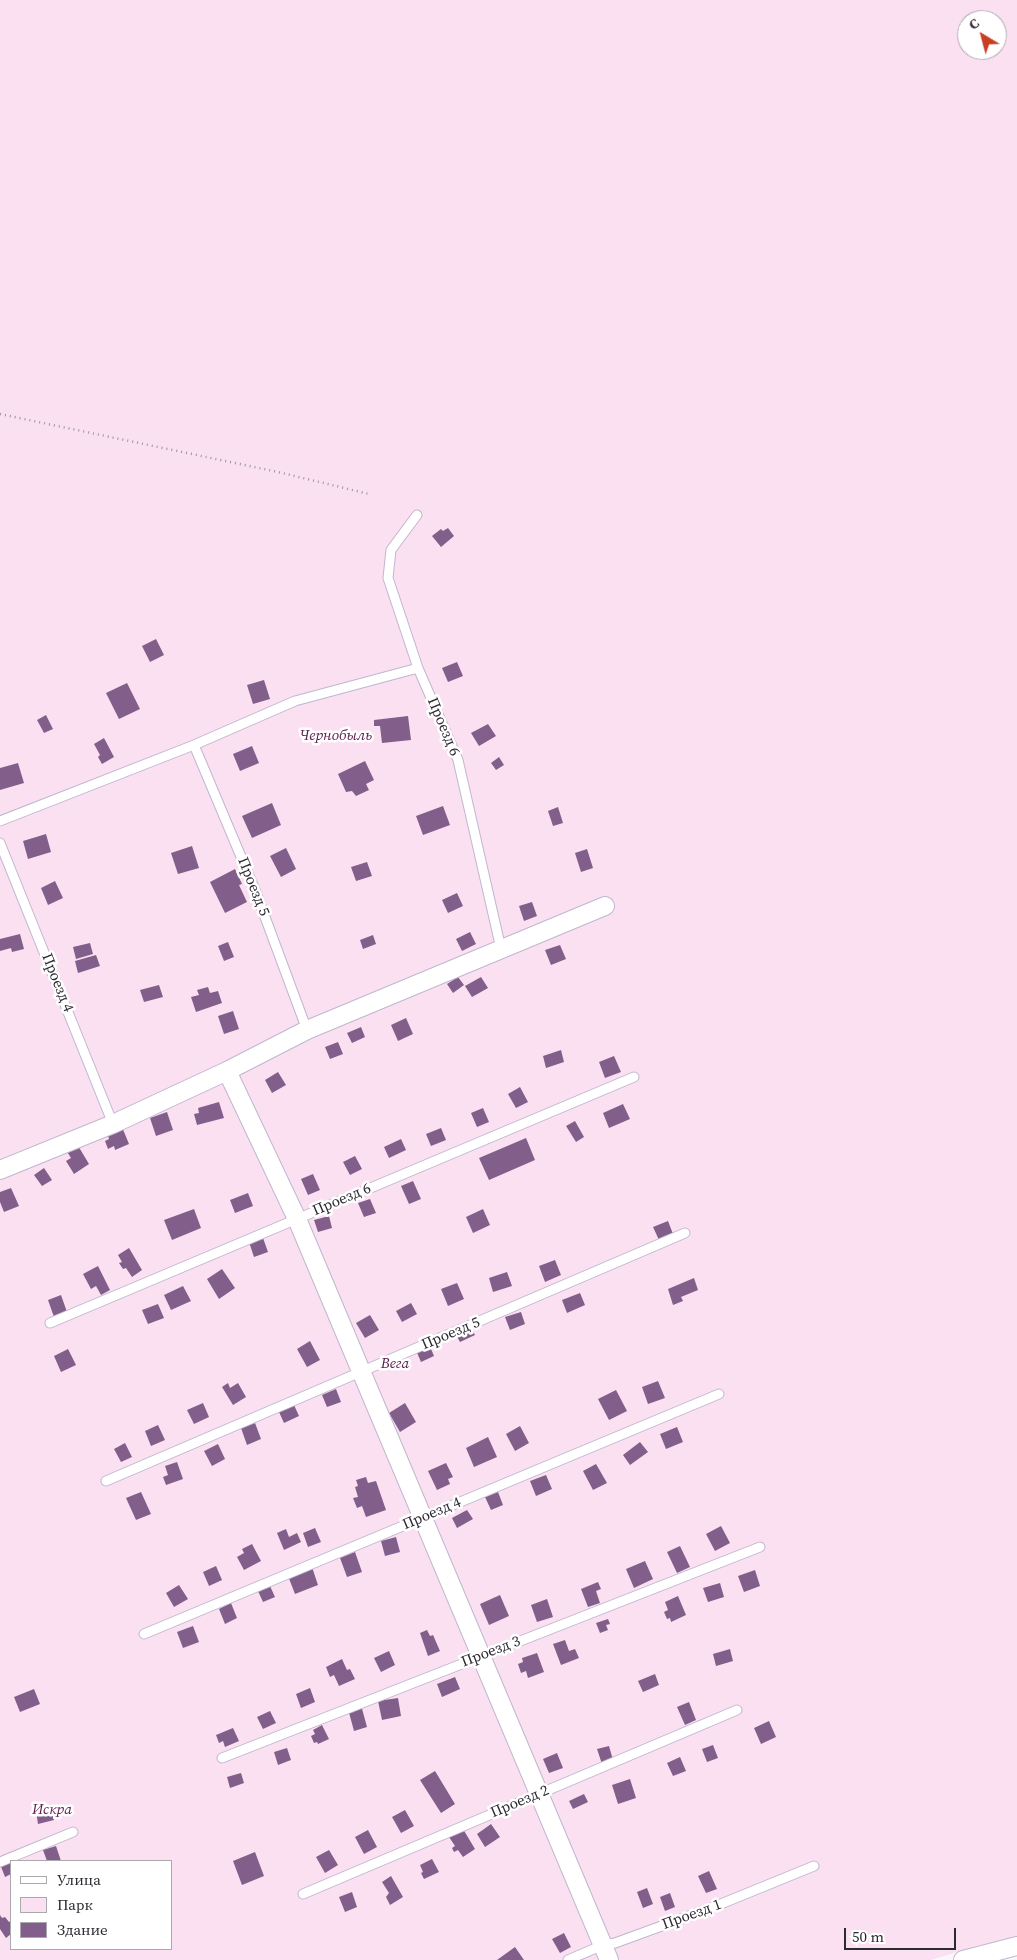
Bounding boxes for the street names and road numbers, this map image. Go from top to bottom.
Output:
street label: Проезд 6 [423,695,463,759]
street label: Проезд 5 [233,855,273,919]
street label: Проезд 4 [37,951,77,1015]
street label: Проезд 6 [310,1180,374,1220]
street label: Проезд 5 [419,1314,483,1354]
street label: Проезд 4 [400,1494,464,1534]
street label: Проезд 3 [459,1633,523,1671]
street label: Проезд 2 [488,1782,552,1822]
street label: Проезд 1 [660,1896,724,1934]

